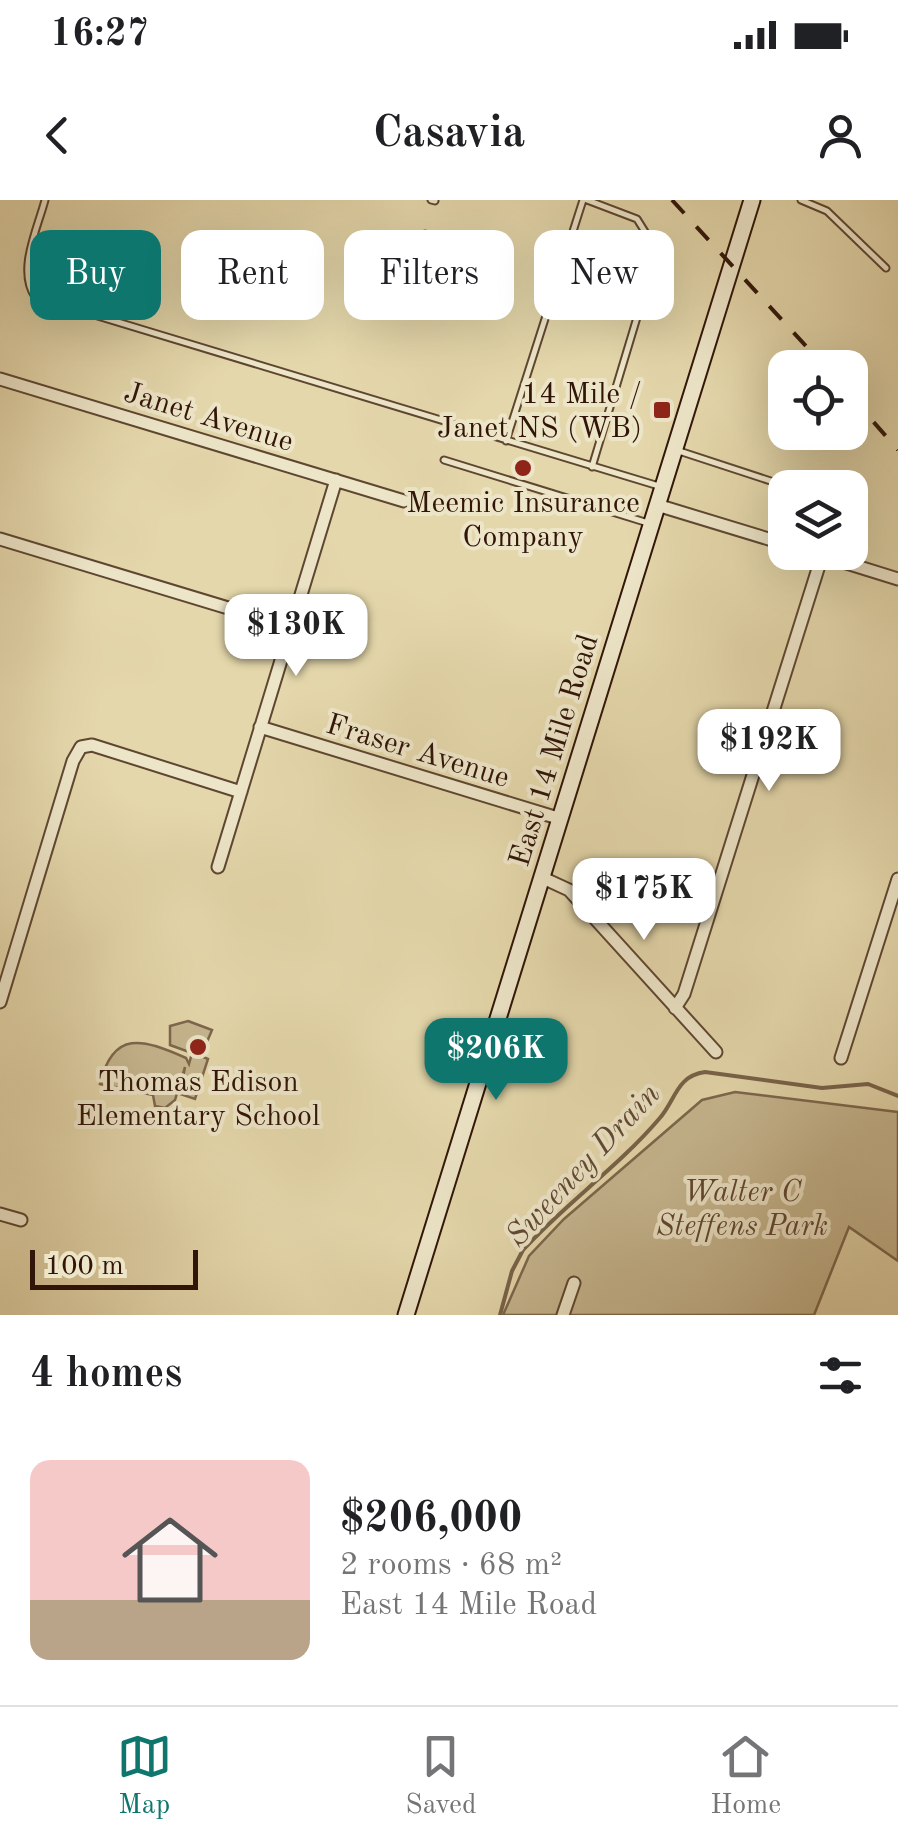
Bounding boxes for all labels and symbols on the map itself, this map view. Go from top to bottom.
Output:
street label: Janet Avenue [120,378,297,458]
place label: 14 Mile / Janet NS (WB) [437,380,642,444]
marker: 14 Mile / Janet NS (WB) [651,399,673,421]
marker: Meemic Insurance Company [512,457,534,479]
place label: Meemic Insurance Company [406,489,640,553]
pin: $130K [226,594,366,679]
street label: East 14 Mile Road [505,631,604,870]
pin: $192K [699,709,839,794]
street label: Fraser Avenue [322,710,513,794]
pin: $175K [574,858,714,943]
pin: $206K [426,1018,566,1103]
marker: Thomas Edison Elementary School [187,1036,209,1058]
place label: Thomas Edison Elementary School [76,1068,320,1132]
water label: Sweeney Drain [501,1078,667,1254]
park label: Walter C Steffens Park [656,1178,828,1242]
scale bar [30,1245,198,1290]

